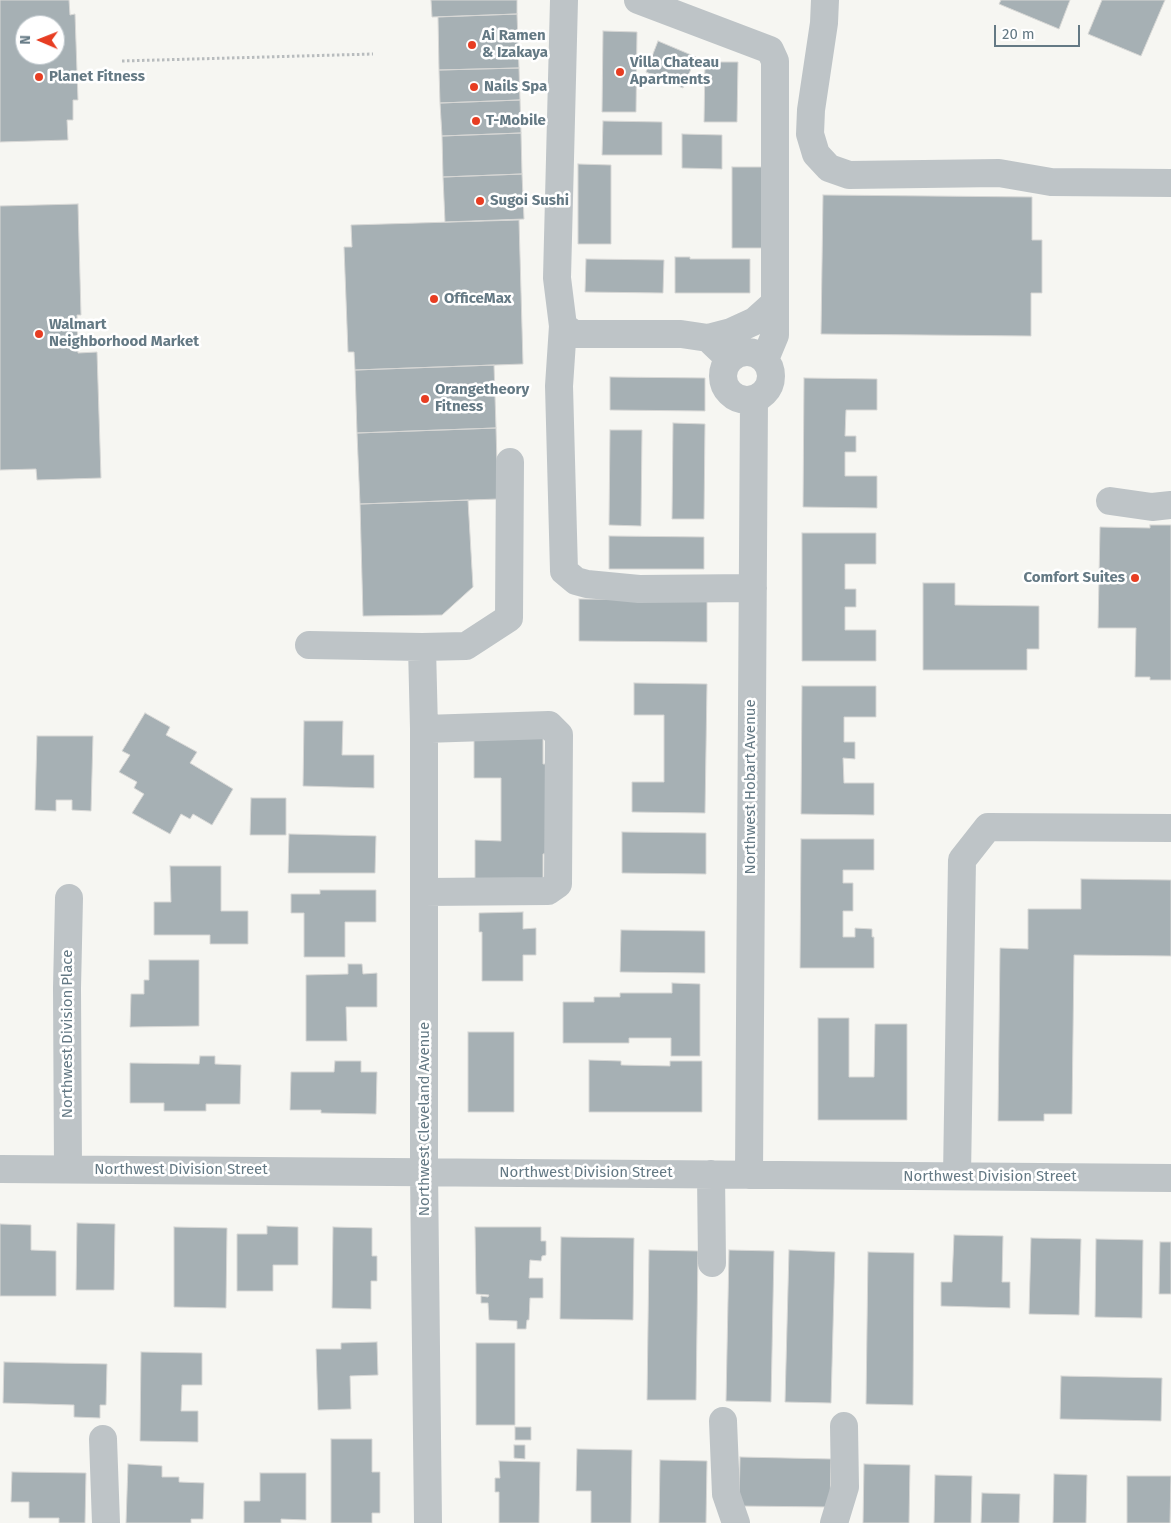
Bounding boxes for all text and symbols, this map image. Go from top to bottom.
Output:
north arrow [15,15,65,65]
scale bar [996,15,1082,47]
text: 20 m [1002,25,1035,43]
place label: Ai Ramen & Izakaya [482,27,548,62]
text: N [17,35,34,45]
marker: Ai Ramen & Izakaya [466,39,478,51]
place label: Villa Chateau Apartments [630,54,719,89]
marker: Villa Chateau Apartments [614,66,626,78]
place label: Planet Fitness [49,68,145,86]
marker: Planet Fitness [33,71,45,83]
place label: Nails Spa [484,78,547,96]
marker: Nails Spa [468,81,480,93]
place label: T-Mobile [486,112,546,130]
marker: T-Mobile [470,115,482,127]
place label: Sugoi Sushi [490,192,569,210]
marker: Sugoi Sushi [474,195,486,207]
place label: OfficeMax [444,290,512,308]
marker: OfficeMax [428,293,440,305]
place label: Walmart Neighborhood Market [49,316,199,351]
marker: Walmart Neighborhood Market [33,328,45,340]
place label: Orangetheory Fitness [435,381,529,416]
marker: Orangetheory Fitness [419,393,431,405]
place label: Comfort Suites [1023,569,1125,587]
marker: Comfort Suites [1129,572,1141,584]
street label: Northwest Hobart Avenue [742,699,760,875]
street label: Northwest Division Place [59,950,77,1118]
street label: Northwest Cleveland Avenue [416,1022,434,1216]
street label: Northwest Division Street [94,1161,268,1179]
street label: Northwest Division Street [499,1164,673,1182]
street label: Northwest Division Street [903,1168,1077,1186]

